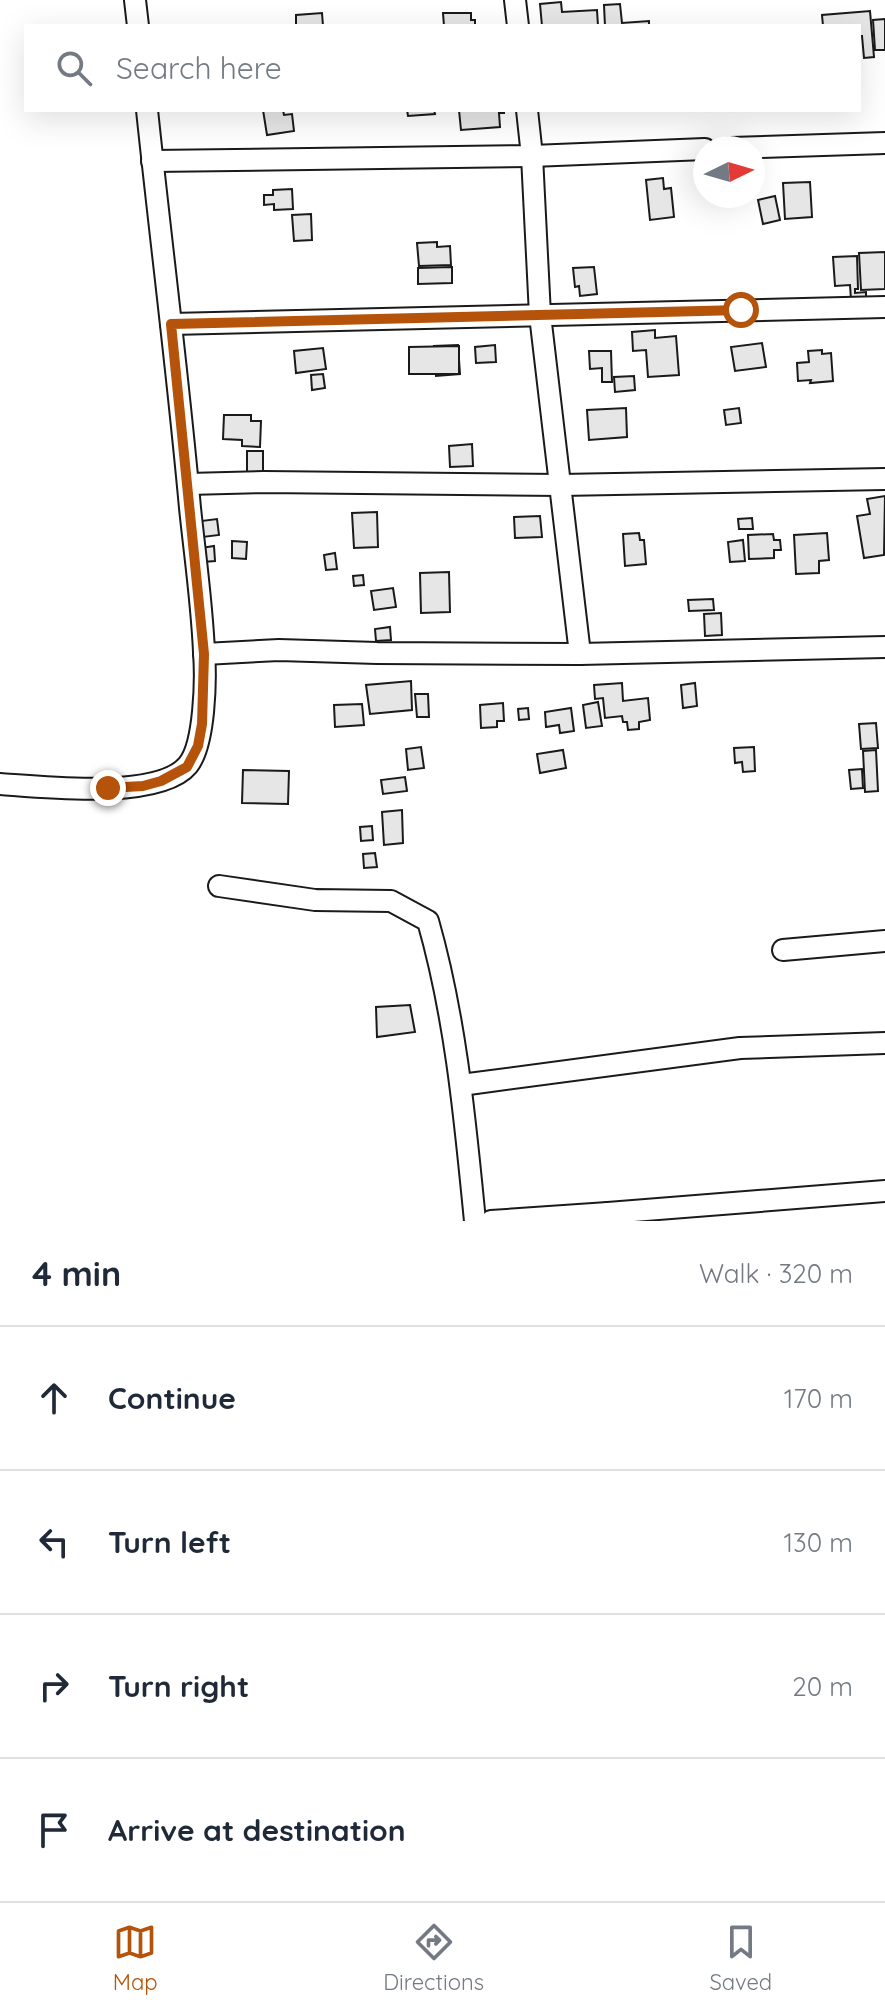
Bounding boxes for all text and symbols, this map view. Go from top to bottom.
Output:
search box [24,24,861,112]
icon: search [52,46,96,90]
text: Search here [116,49,282,87]
north arrow [693,136,765,208]
route start [723,292,759,328]
route end [90,770,126,806]
text: 4 min [32,1252,121,1295]
text: Walk · 320 m [699,1257,853,1290]
icon: ahead [32,1376,76,1420]
text: Continue [108,1379,236,1417]
text: 170 m [784,1382,853,1415]
icon: left [32,1520,76,1564]
text: Turn left [108,1523,231,1561]
text: 130 m [783,1526,853,1559]
icon: right [32,1664,76,1708]
text: Turn right [108,1667,249,1705]
text: 20 m [792,1670,853,1703]
icon: arrive [32,1808,76,1852]
text: Arrive at destination [108,1811,406,1849]
tab: Map [113,1920,158,1996]
tab: Directions [383,1920,484,1996]
tab: Saved [709,1920,772,1996]

